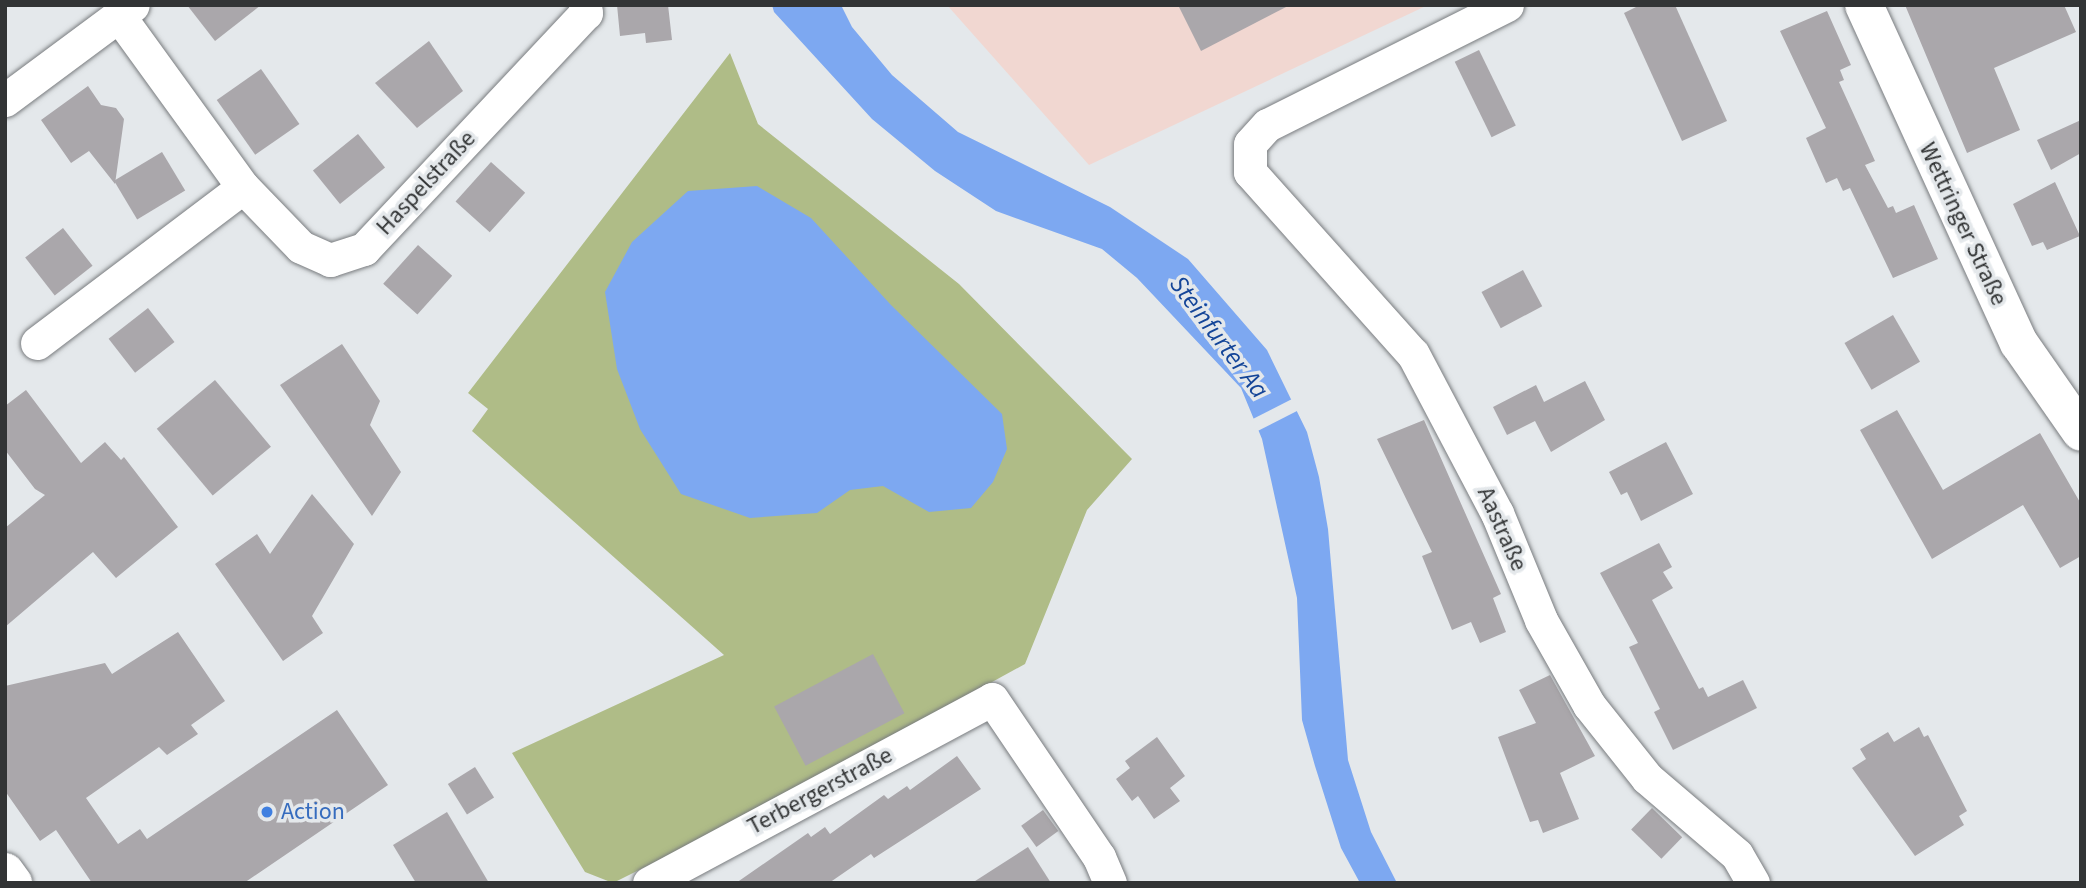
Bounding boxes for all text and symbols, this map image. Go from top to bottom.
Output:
street label: Haspelstraße [370,125,482,241]
street label: Wettringer Straße [1913,138,2013,310]
water label: Steinfurter Aa [1163,270,1275,404]
street label: Aastraße [1471,483,1533,575]
street label: Terbergerstraße [743,741,897,841]
place label: Action [281,798,345,826]
marker: Action [259,804,275,820]

